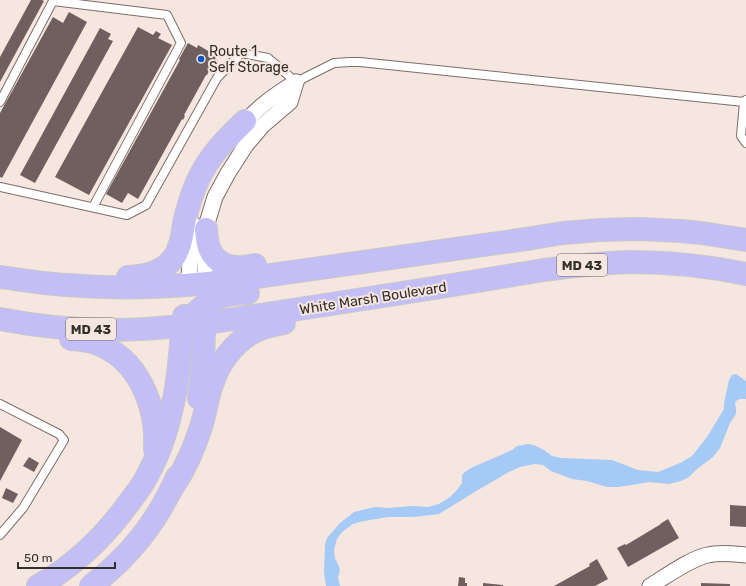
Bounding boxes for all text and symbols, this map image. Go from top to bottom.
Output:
place label: Route 1 Self Storage [209,43,289,76]
marker: Route 1 Self Storage [196,54,206,64]
road number: MD 43 [557,254,607,276]
street label: White Marsh Boulevard [298,278,448,319]
road number: MD 43 [66,318,116,340]
scale bar [18,544,115,570]
text: 50 m [24,551,52,565]

